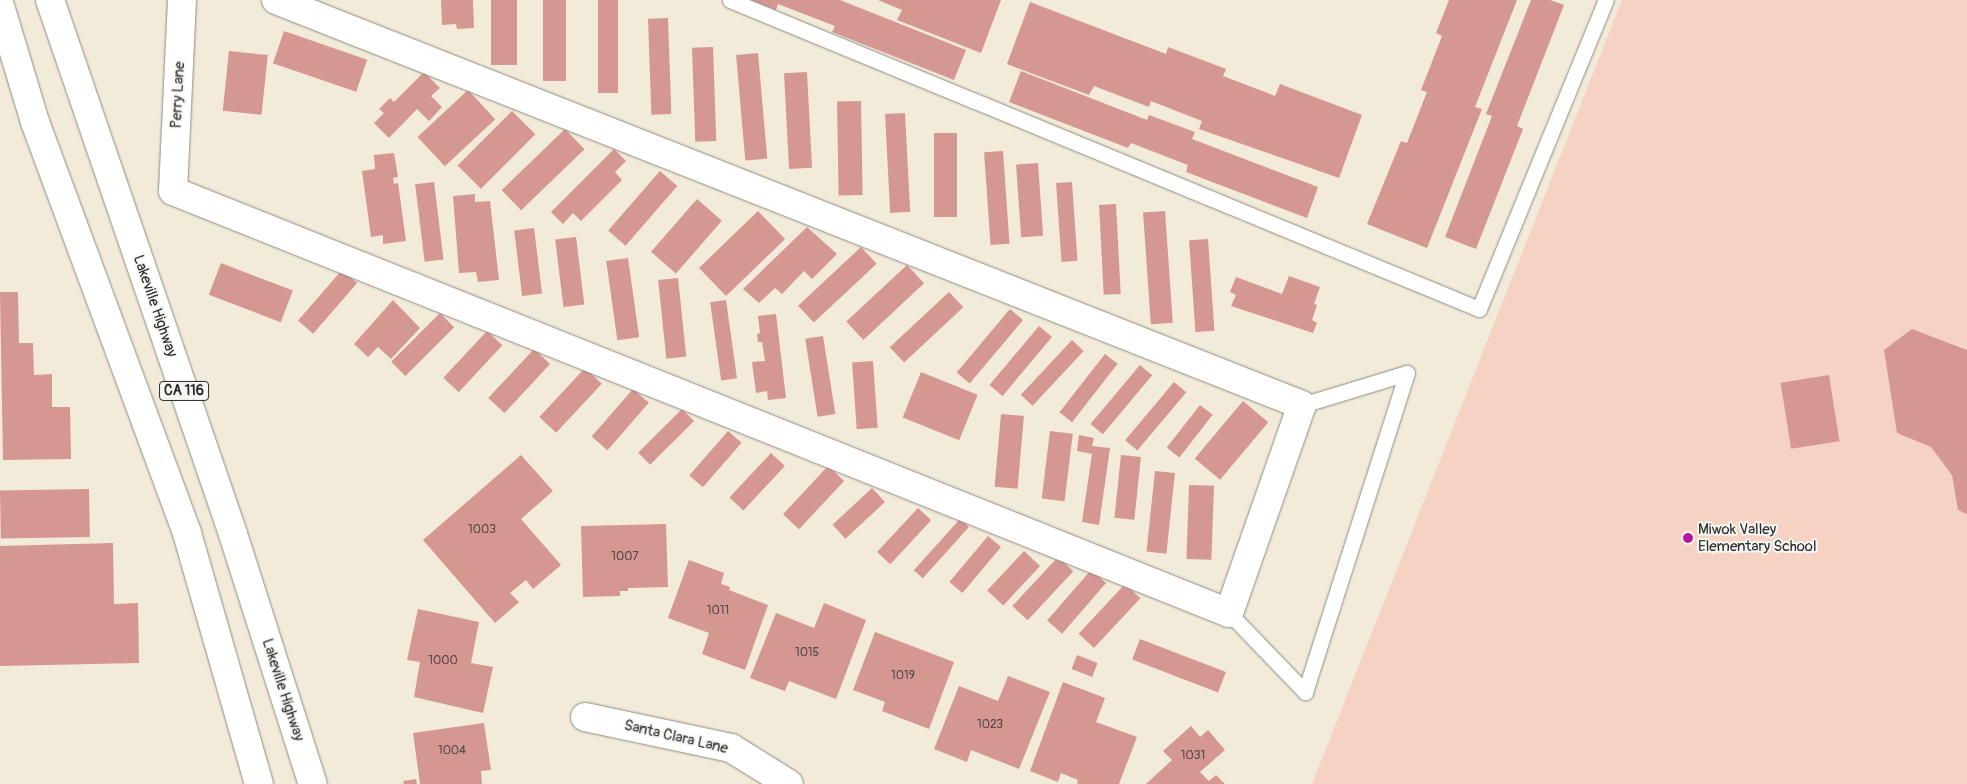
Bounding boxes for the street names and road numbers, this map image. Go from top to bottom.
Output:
street label: Perry Lane [167,61,189,129]
street label: Lakeville Highway [129,253,181,359]
road number: CA 116 [159,380,209,402]
street label: Lakeville Highway [258,636,308,744]
street label: Santa Clara Lane [622,716,730,758]

